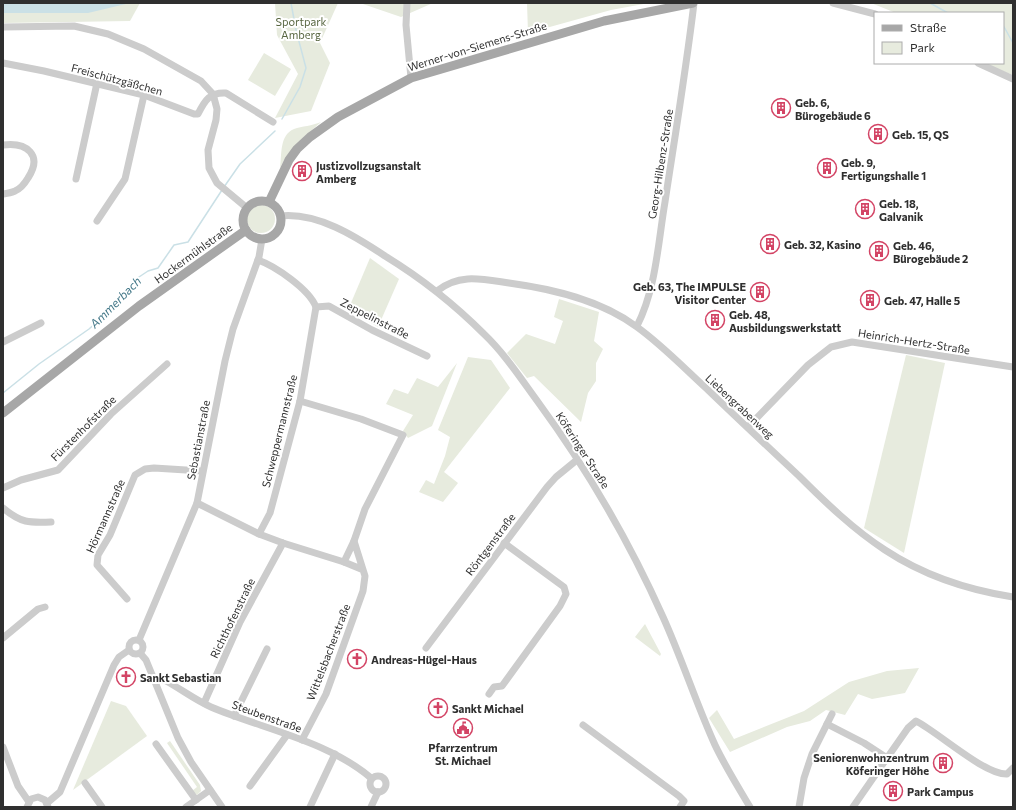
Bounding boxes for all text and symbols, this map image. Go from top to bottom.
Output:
legend [874,12,1004,64]
park label: Sportpark Amberg [275,15,327,41]
street label: Werner-von-Siemens-Straße [406,19,548,73]
text: Straße [910,20,946,34]
text: Park [910,40,936,54]
street label: Freischützgäßchen [70,61,164,97]
place label: Geb. 6, Bürogebäude 6 [795,96,871,122]
building icon: Geb. 6, Bürogebäude 6 [770,97,792,119]
street label: Georg-Hilbenz-Straße [645,108,675,220]
building icon: Geb. 15, QS [867,123,889,145]
place label: Geb. 15, QS [892,128,949,141]
place label: Geb. 9, Fertigungshalle 1 [841,156,926,182]
building icon: Geb. 9, Fertigungshalle 1 [816,157,838,179]
place label: Justizvollzugsanstalt Amberg [316,159,421,185]
building icon: Justizvollzugsanstalt Amberg [291,160,313,182]
place label: Geb. 18, Galvanik [879,197,924,223]
building icon: Geb. 18, Galvanik [854,198,876,220]
street label: Hockermühlstraße [152,220,235,286]
building icon: Geb. 32, Kasino [759,233,781,255]
place label: Geb. 32, Kasino [784,238,862,251]
place label: Geb. 46, Bürogebäude 2 [893,239,968,265]
building icon: Geb. 46, Bürogebäude 2 [868,240,890,262]
water label: Ammerbach [86,273,144,331]
place label: Geb. 63, The IMPULSE Visitor Center [633,280,746,306]
building icon: Geb. 63, The IMPULSE Visitor Center [749,281,771,303]
building icon: Geb. 47, Halle 5 [859,289,881,311]
place label: Geb. 47, Halle 5 [884,294,960,307]
street label: Zeppelinstraße [338,295,412,341]
place label: Geb. 48, Ausbildungswerkstatt [729,308,842,334]
building icon: Geb. 48, Ausbildungswerkstatt [704,309,726,331]
street label: Heinrich-Hertz-Straße [857,326,971,356]
street label: Liebengrabenweg [703,371,777,441]
street label: Schweppermannstraße [259,373,299,489]
street label: Fürstenhofstraße [48,393,118,463]
street label: Sebastianstraße [184,399,212,481]
street label: Köferinger Straße [553,409,613,491]
street label: Hörmannstraße [83,477,127,555]
street label: Röntgenstraße [462,510,518,578]
street label: Richthofenstraße [207,576,257,660]
street label: Wittelsbacherstraße [304,602,353,702]
church icon: Andreas-Hügel-Haus [346,648,368,670]
place label: Andreas-Hügel-Haus [371,653,477,666]
church icon: Sankt Sebastian [115,666,137,688]
place label: Sankt Sebastian [140,671,221,684]
street label: Steubenstraße [230,697,304,735]
church icon: Sankt Michael [427,697,449,719]
place label: Sankt Michael [452,702,524,715]
public building icon: Pfarrzentrum St. Michael [452,717,474,739]
place label: Pfarrzentrum St. Michael [428,741,498,767]
place label: Seniorenwohnzentrum Köferinger Höhe [813,751,929,777]
building icon: Seniorenwohnzentrum Köferinger Höhe [932,752,954,774]
building icon: Park Campus [882,780,904,802]
place label: Park Campus [907,785,974,798]

